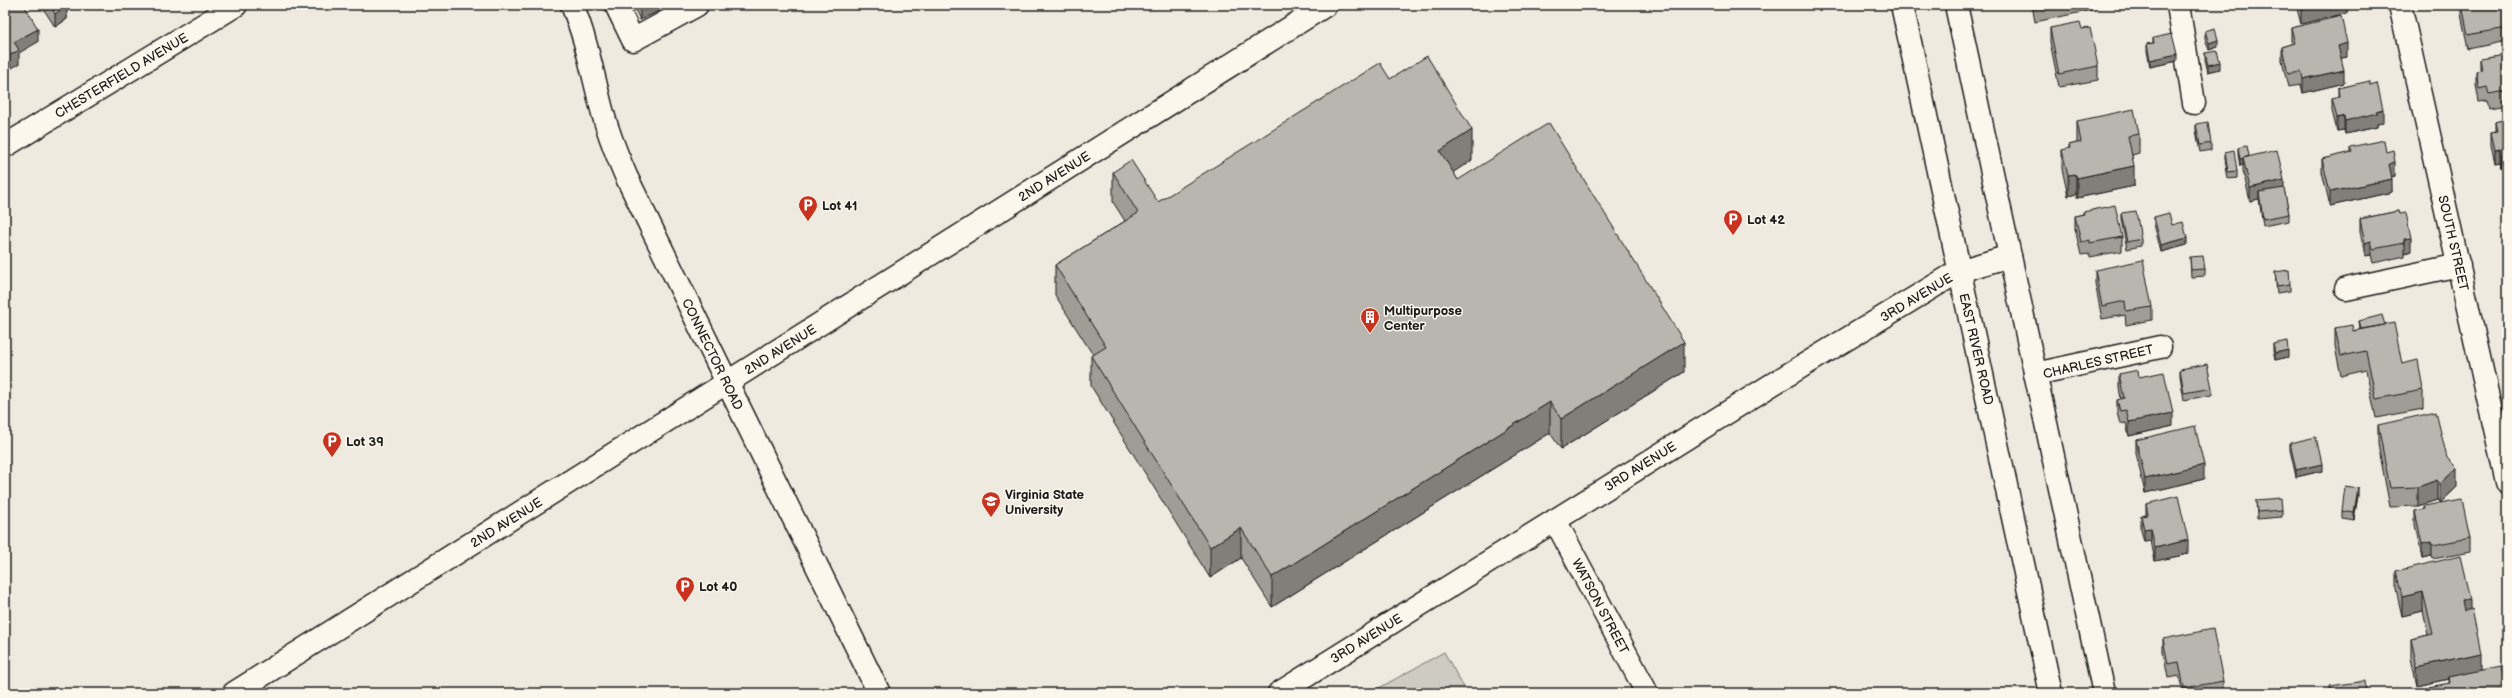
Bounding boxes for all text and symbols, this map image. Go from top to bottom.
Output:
street label: CHESTERFIELD AVENUE [52,29,191,122]
street label: 2ND AVENUE [1016,148,1094,205]
parking icon: Lot 41 [797,194,819,222]
street label: SOUTH STREET [2434,194,2472,293]
place label: Lot 41 [822,198,857,214]
parking icon: Lot 42 [1722,208,1744,236]
place label: Lot 42 [1747,212,1785,228]
street label: 3RD AVENUE [1877,270,1956,326]
street label: EAST RIVER ROAD [1955,292,1997,407]
street label: CONNECTOR ROAD [678,296,746,413]
place label: Multipurpose Center [1384,303,1462,334]
building icon: Multipurpose Center [1359,306,1381,334]
street label: 2ND AVENUE [742,321,820,378]
street label: CHARLES STREET [2042,341,2155,382]
parking icon: Lot 39 [321,430,343,458]
place label: Lot 39 [346,434,384,450]
street label: 3RD AVENUE [1602,438,1680,495]
place label: Virginia State University [1005,487,1085,518]
school or university icon: Virginia State University [980,490,1002,518]
street label: 2ND AVENUE [468,494,546,551]
street label: WATSON STREET [1568,556,1632,657]
parking icon: Lot 40 [674,575,696,603]
place label: Lot 40 [699,579,737,595]
street label: 3RD AVENUE [1328,610,1406,667]

